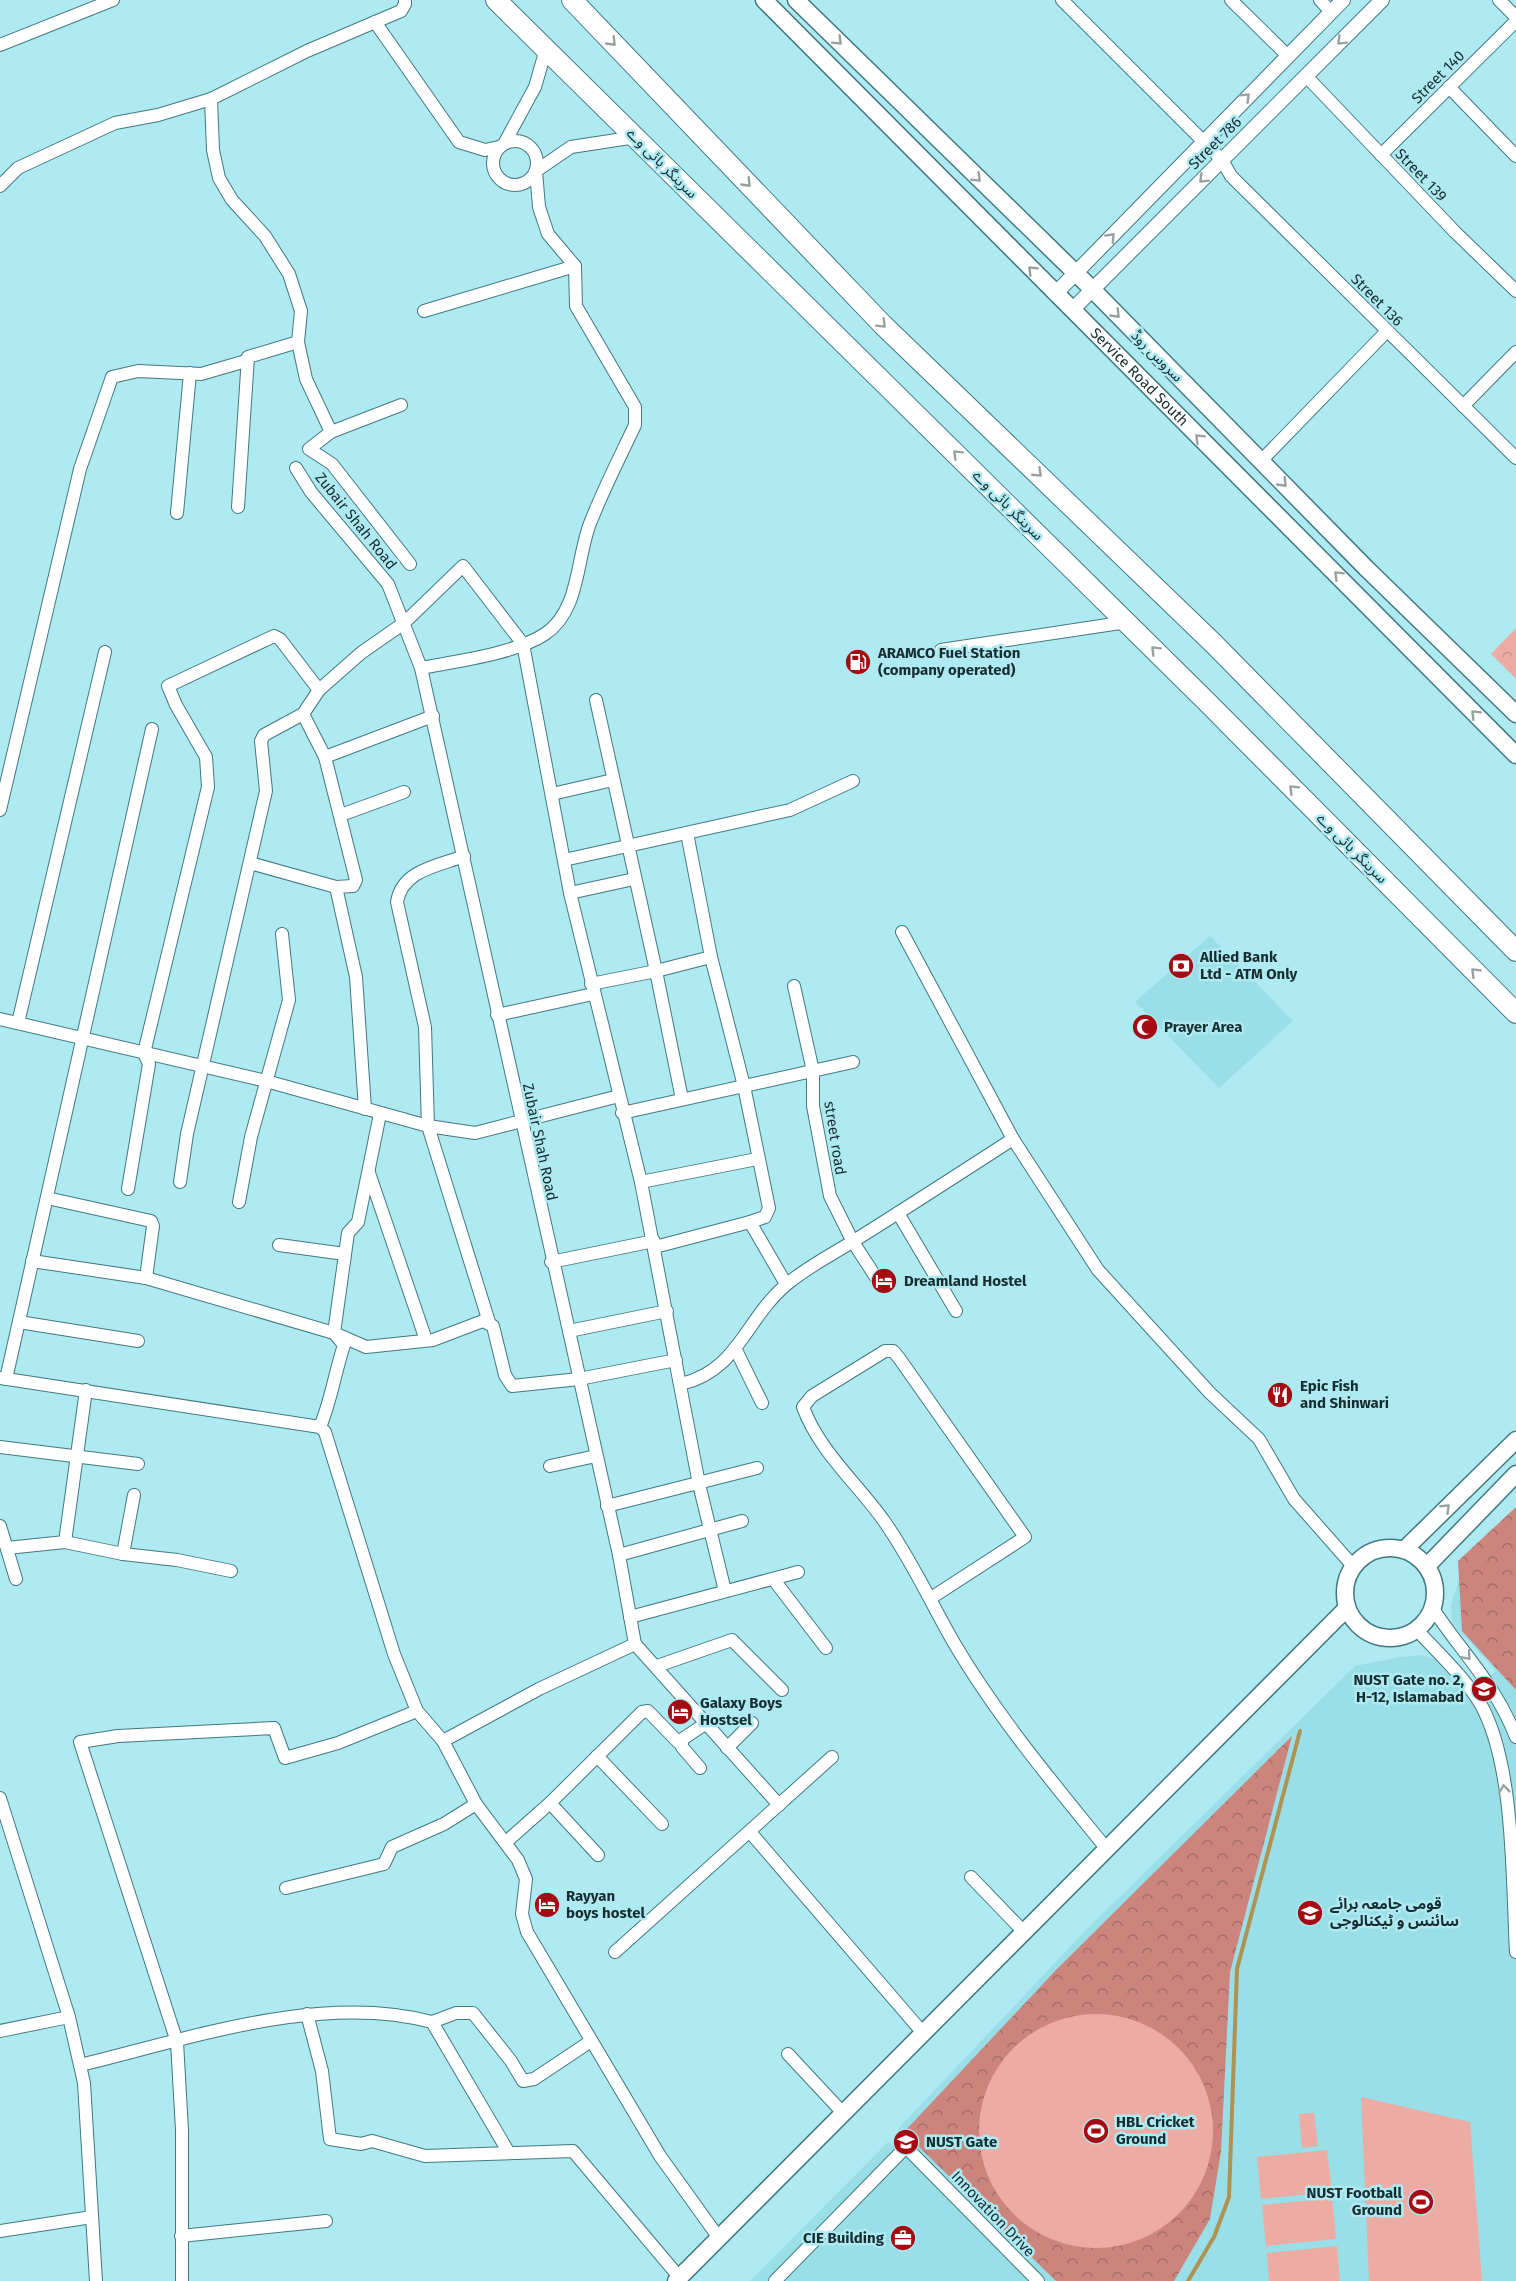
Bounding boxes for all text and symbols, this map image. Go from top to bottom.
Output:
one-way arrow [830,34,841,45]
one-way arrow [1337,34,1348,45]
one-way arrow [605,35,616,46]
street label: Street 140 [1408,47,1468,107]
one-way arrow [1239,93,1250,104]
street label: Street 786 [1185,113,1245,173]
street label: سرینگر ہائی وے [623,124,701,202]
street label: Street 139 [1391,145,1451,205]
one-way arrow [970,170,981,181]
one-way arrow [1199,172,1210,183]
one-way arrow [740,176,751,187]
one-way arrow [1104,234,1115,244]
one-way arrow [1028,266,1039,276]
street label: Street 136 [1347,270,1407,330]
one-way arrow [1109,307,1120,318]
one-way arrow [875,316,886,327]
street label: Service Road South [1087,324,1192,430]
street label: سروس روڈ [1127,326,1187,386]
one-way arrow [1196,434,1207,445]
one-way arrow [953,451,964,462]
one-way arrow [1031,465,1042,476]
street label: سرینگر ہائی وے [969,466,1047,544]
street label: Zubair Shah Road [311,469,401,573]
one-way arrow [1275,476,1286,487]
one-way arrow [1334,572,1345,583]
place label: ARAMCO Fuel Station (company operated) [877,644,1020,679]
fuel station icon: ARAMCO Fuel Station (company operated) [843,647,873,677]
one-way arrow [1152,647,1163,658]
one-way arrow [1471,710,1482,720]
one-way arrow [1290,785,1301,796]
street label: سرینگر ہائی وے [1313,809,1391,887]
place label: Allied Bank Ltd - ATM Only [1199,948,1298,983]
bank icon: Allied Bank Ltd - ATM Only [1166,951,1196,981]
one-way arrow [1471,968,1482,979]
mosque icon: Prayer Area [1130,1012,1160,1042]
place label: Prayer Area [1164,1018,1242,1036]
street label: Zubair Shah Road [519,1082,561,1202]
street label: street road [820,1100,850,1176]
hotel icon: Dreamland Hostel [869,1266,899,1296]
place label: Dreamland Hostel [904,1272,1027,1290]
place label: Epic Fish and Shinwari [1300,1377,1389,1412]
restaurant icon: Epic Fish and Shinwari [1265,1380,1295,1410]
one-way arrow [1439,1505,1450,1516]
one-way arrow [1460,1649,1471,1660]
place label: NUST Gate no. 2, H-12, Islamabad [1353,1671,1464,1706]
school or university icon: NUST Gate no. 2, H-12, Islamabad [1469,1674,1499,1704]
place label: Galaxy Boys Hostsel [700,1694,782,1729]
hotel icon: Galaxy Boys Hostsel [665,1697,695,1727]
one-way arrow [1498,1784,1511,1793]
place label: Rayyan boys hostel [566,1887,645,1922]
hotel icon: Rayyan boys hostel [532,1890,562,1920]
place label: قومی جامعہ برائے سائنس و ٹیکنالوجی [1330,1895,1459,1930]
school or university icon: قومی جامعہ برائے سائنس و ٹیکنالوجی [1295,1898,1325,1928]
place label: HBL Cricket Ground [1116,2113,1195,2148]
sports icon: HBL Cricket Ground [1081,2116,1111,2146]
school or university icon: NUST Gate [891,2127,921,2157]
place label: NUST Gate [926,2133,997,2151]
street label: Innovation Drive [948,2167,1038,2261]
place label: NUST Football Ground [1307,2184,1403,2219]
sports icon: NUST Football Ground [1406,2187,1436,2217]
office icon: CIE Building [888,2223,918,2253]
place label: CIE Building [803,2229,885,2247]

